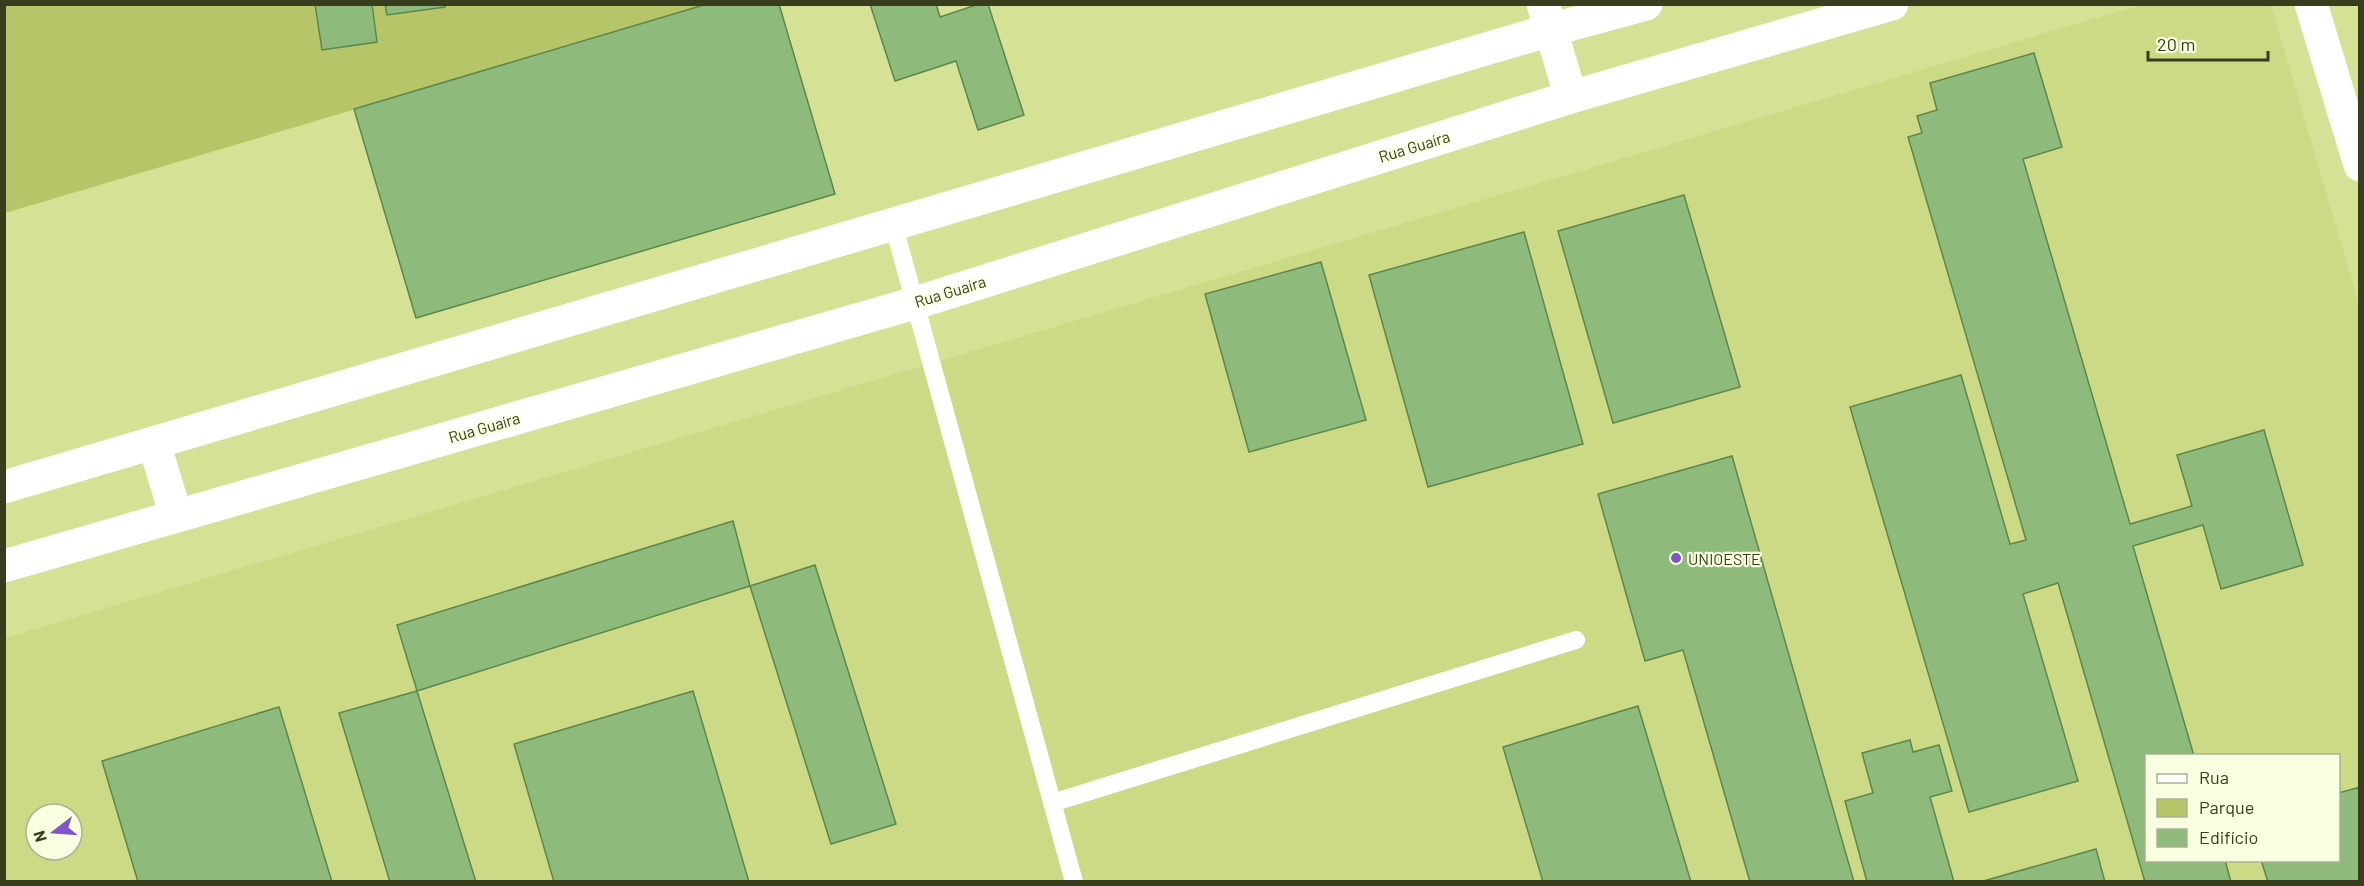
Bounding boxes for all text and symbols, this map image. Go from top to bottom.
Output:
scale bar [2148,24,2268,62]
text: 20 m [2157,33,2195,55]
street label: Rua Guaíra [1376,126,1452,166]
street label: Rua Guaíra [912,271,988,311]
street label: Rua Guaíra [446,408,522,446]
place label: UNIOESTE [1688,549,1761,568]
marker: UNIOESTE [1669,551,1683,565]
legend [2145,754,2340,862]
text: Rua [2199,766,2229,788]
text: Parque [2199,796,2254,818]
north arrow [24,802,84,862]
text: Edifício [2199,826,2258,848]
text: N [29,829,50,844]

